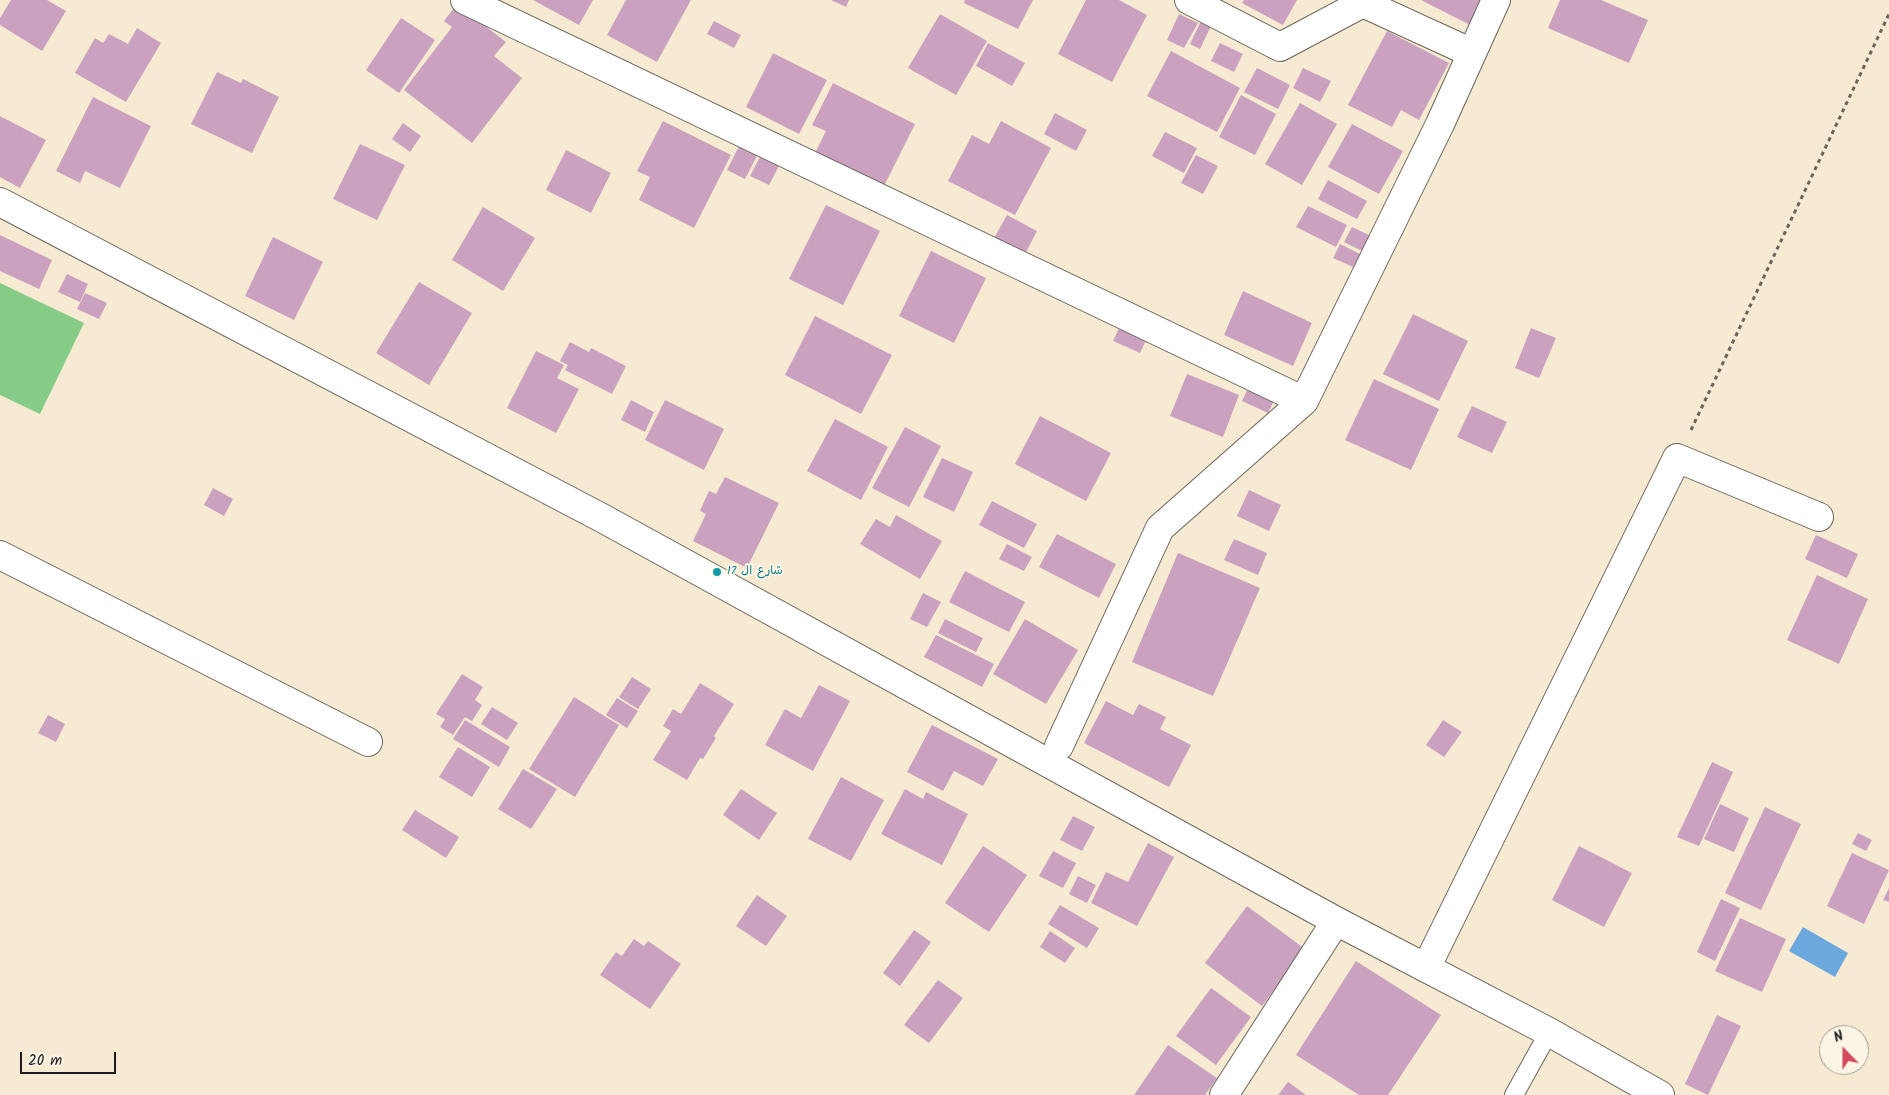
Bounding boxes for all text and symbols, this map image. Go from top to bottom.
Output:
place label: شارع ال 17 [727,565,783,579]
marker: شارع ال 17 [711,566,723,578]
north arrow [1819,1025,1869,1075]
text: N [1831,1025,1847,1049]
scale bar [22,1042,119,1074]
text: 20 m [28,1049,62,1073]

